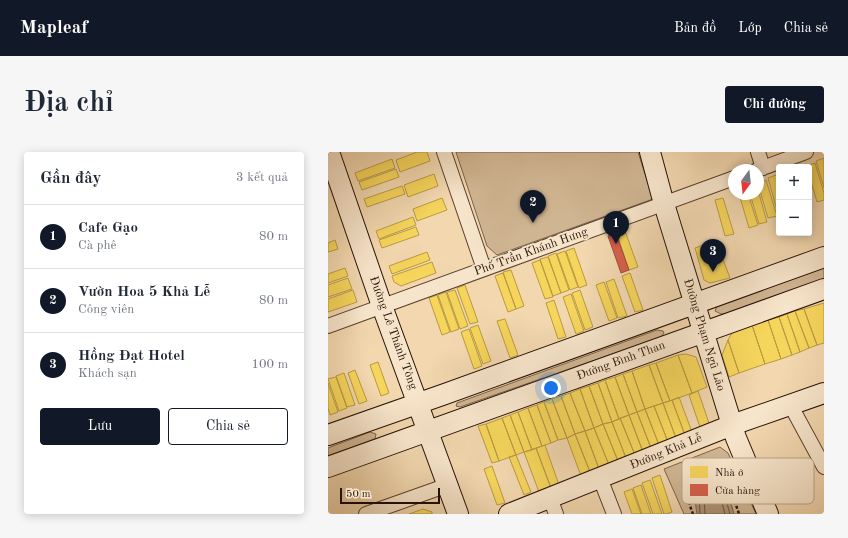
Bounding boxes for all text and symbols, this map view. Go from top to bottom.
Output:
text: Mapleaf [20,19,88,38]
text: Bản đồ [674,21,716,35]
text: Lớp [738,21,762,35]
text: Chia sẻ [784,21,828,35]
button: Chỉ đường [725,86,824,123]
text: Địa chỉ [24,90,113,118]
north arrow [728,164,764,200]
map controls [776,164,812,236]
button: + [776,164,812,200]
text: Gần đây [40,170,101,187]
text: 3 kết quả [236,171,288,184]
pin: 2 [520,190,546,223]
button: − [776,200,812,236]
pin: 1 [603,211,629,244]
text: Cafe Gạo [78,221,138,236]
street label: Phố Trần Khánh Hưng [472,224,590,278]
text: 1 [49,230,57,243]
text: 80 m [259,230,288,243]
text: Cà phê [78,239,117,252]
pin: 3 [700,239,726,272]
street label: Đường Lê Thánh Tông [367,275,419,392]
street label: Đường Phạm Ngũ Lão [681,277,727,393]
text: Vườn Hoa 5 Khả Lễ [78,285,210,300]
text: 2 [49,294,57,307]
text: 80 m [259,294,288,307]
text: Công viên [78,303,134,316]
street label: Đường Bình Than [575,339,667,383]
text: Hồng Đạt Hotel [78,349,185,364]
text: 3 [49,358,57,371]
text: 100 m [251,358,288,371]
text: Khách sạn [78,367,137,380]
your location [541,378,561,398]
button: Lưu [40,408,160,445]
button: Chia sẻ [168,408,288,445]
street label: Đường Khả Lễ [628,431,704,472]
legend [682,458,814,504]
text: Nhà ở [715,468,743,479]
scale bar [340,486,440,505]
text: Cửa hàng [715,486,760,497]
text: 50 m [346,489,371,500]

